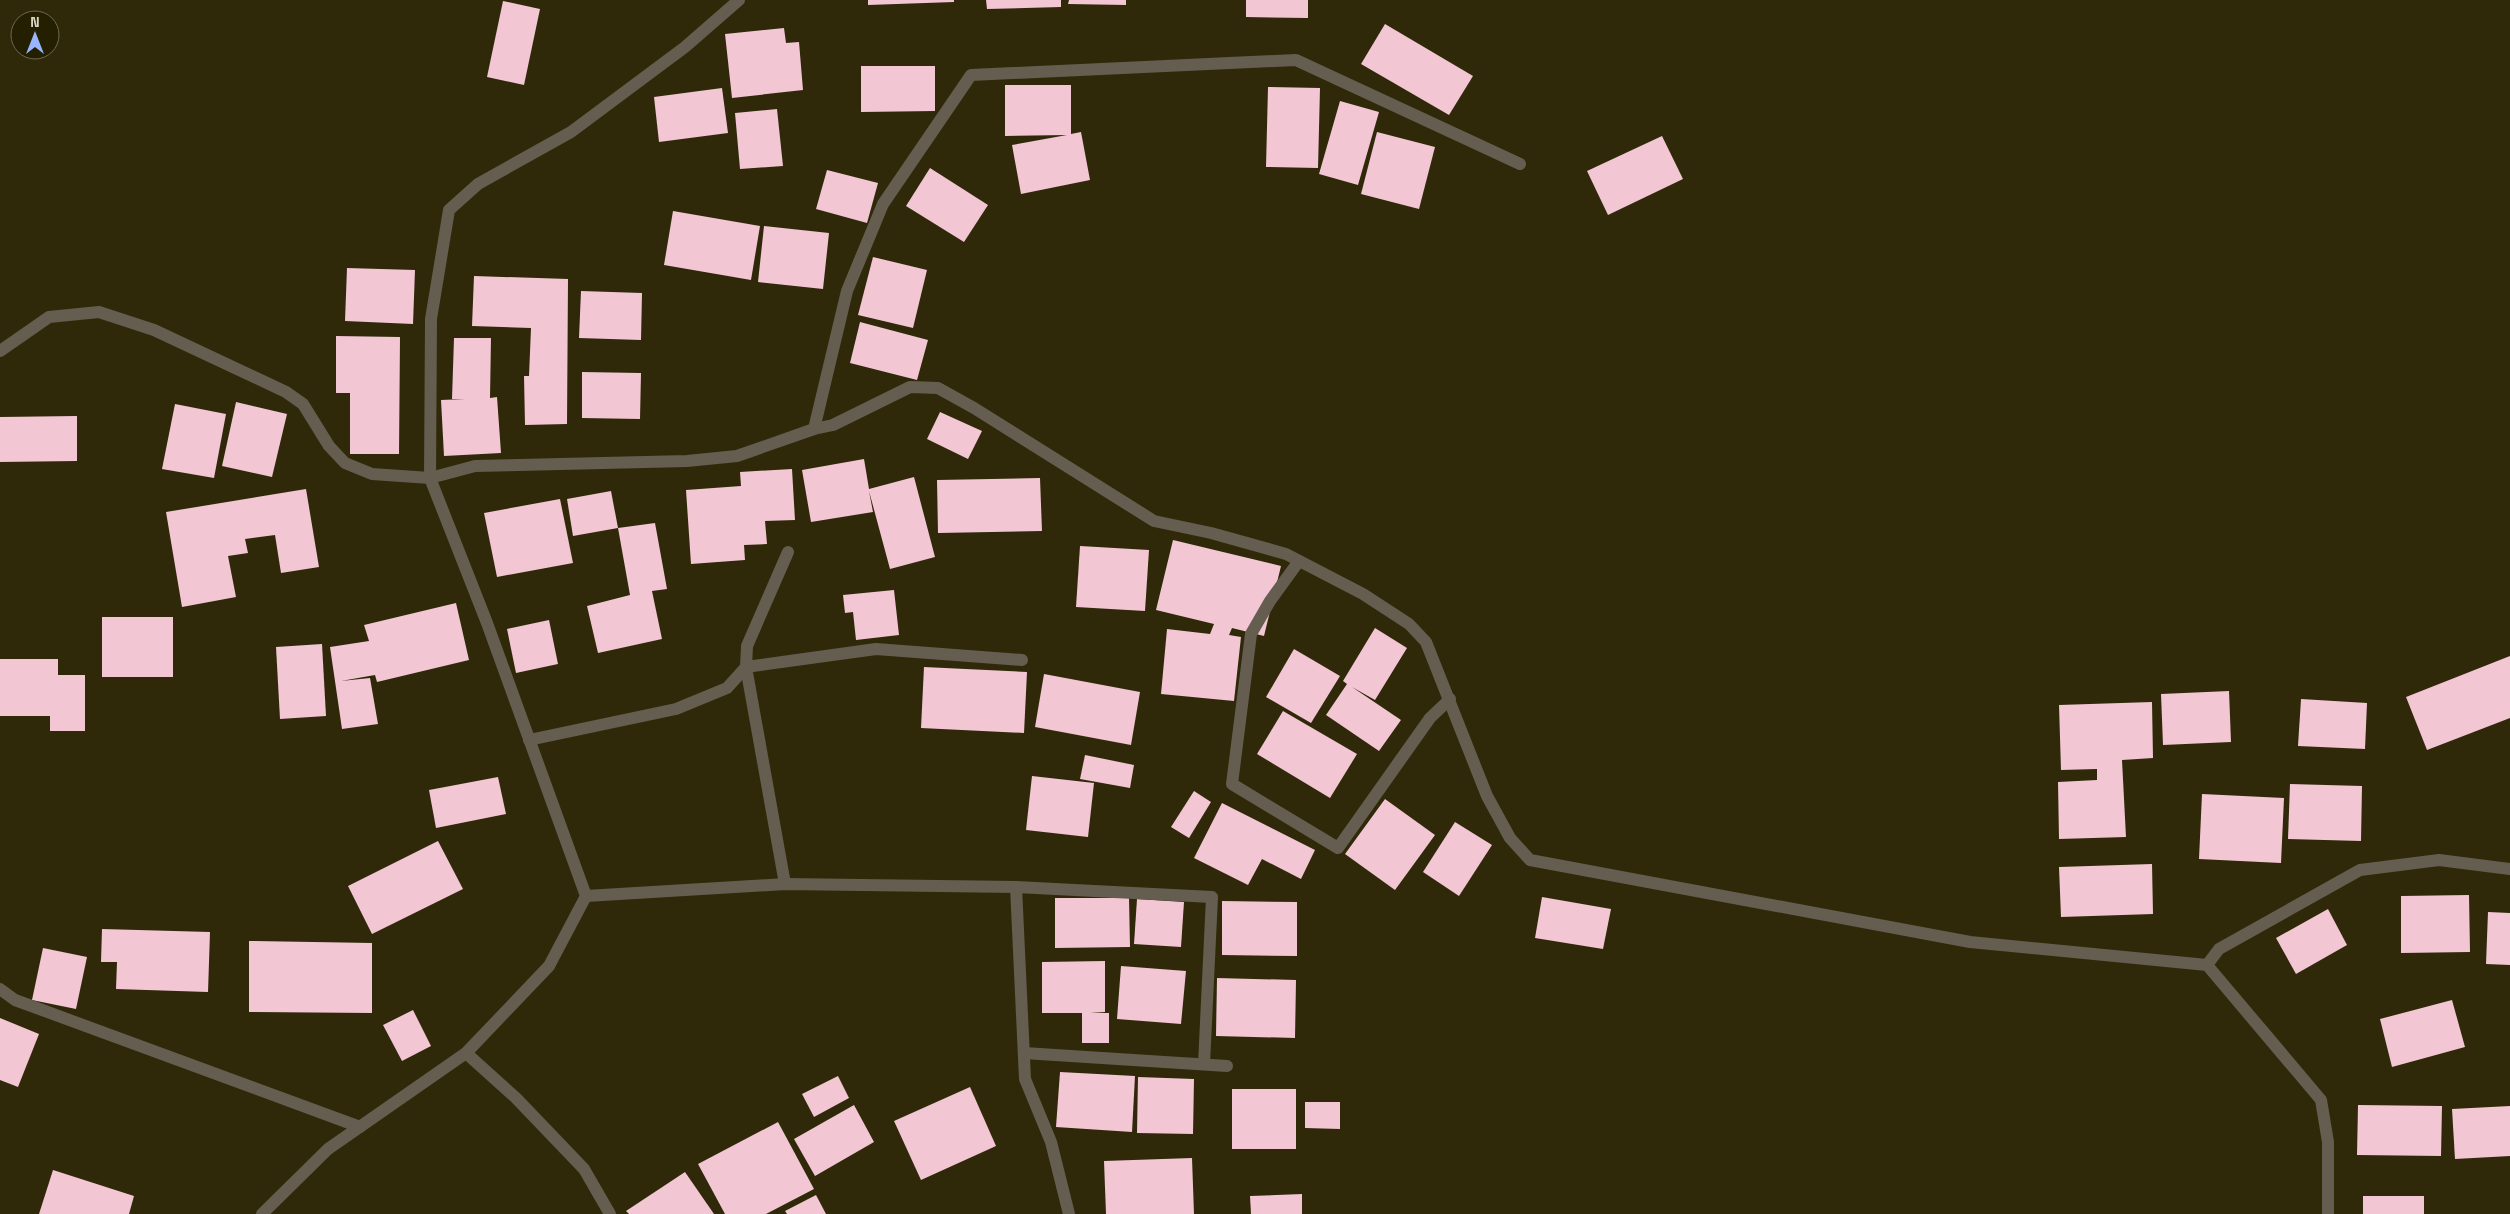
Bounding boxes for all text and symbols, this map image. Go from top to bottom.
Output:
north arrow [10,10,60,60]
text: N [30,13,40,31]

